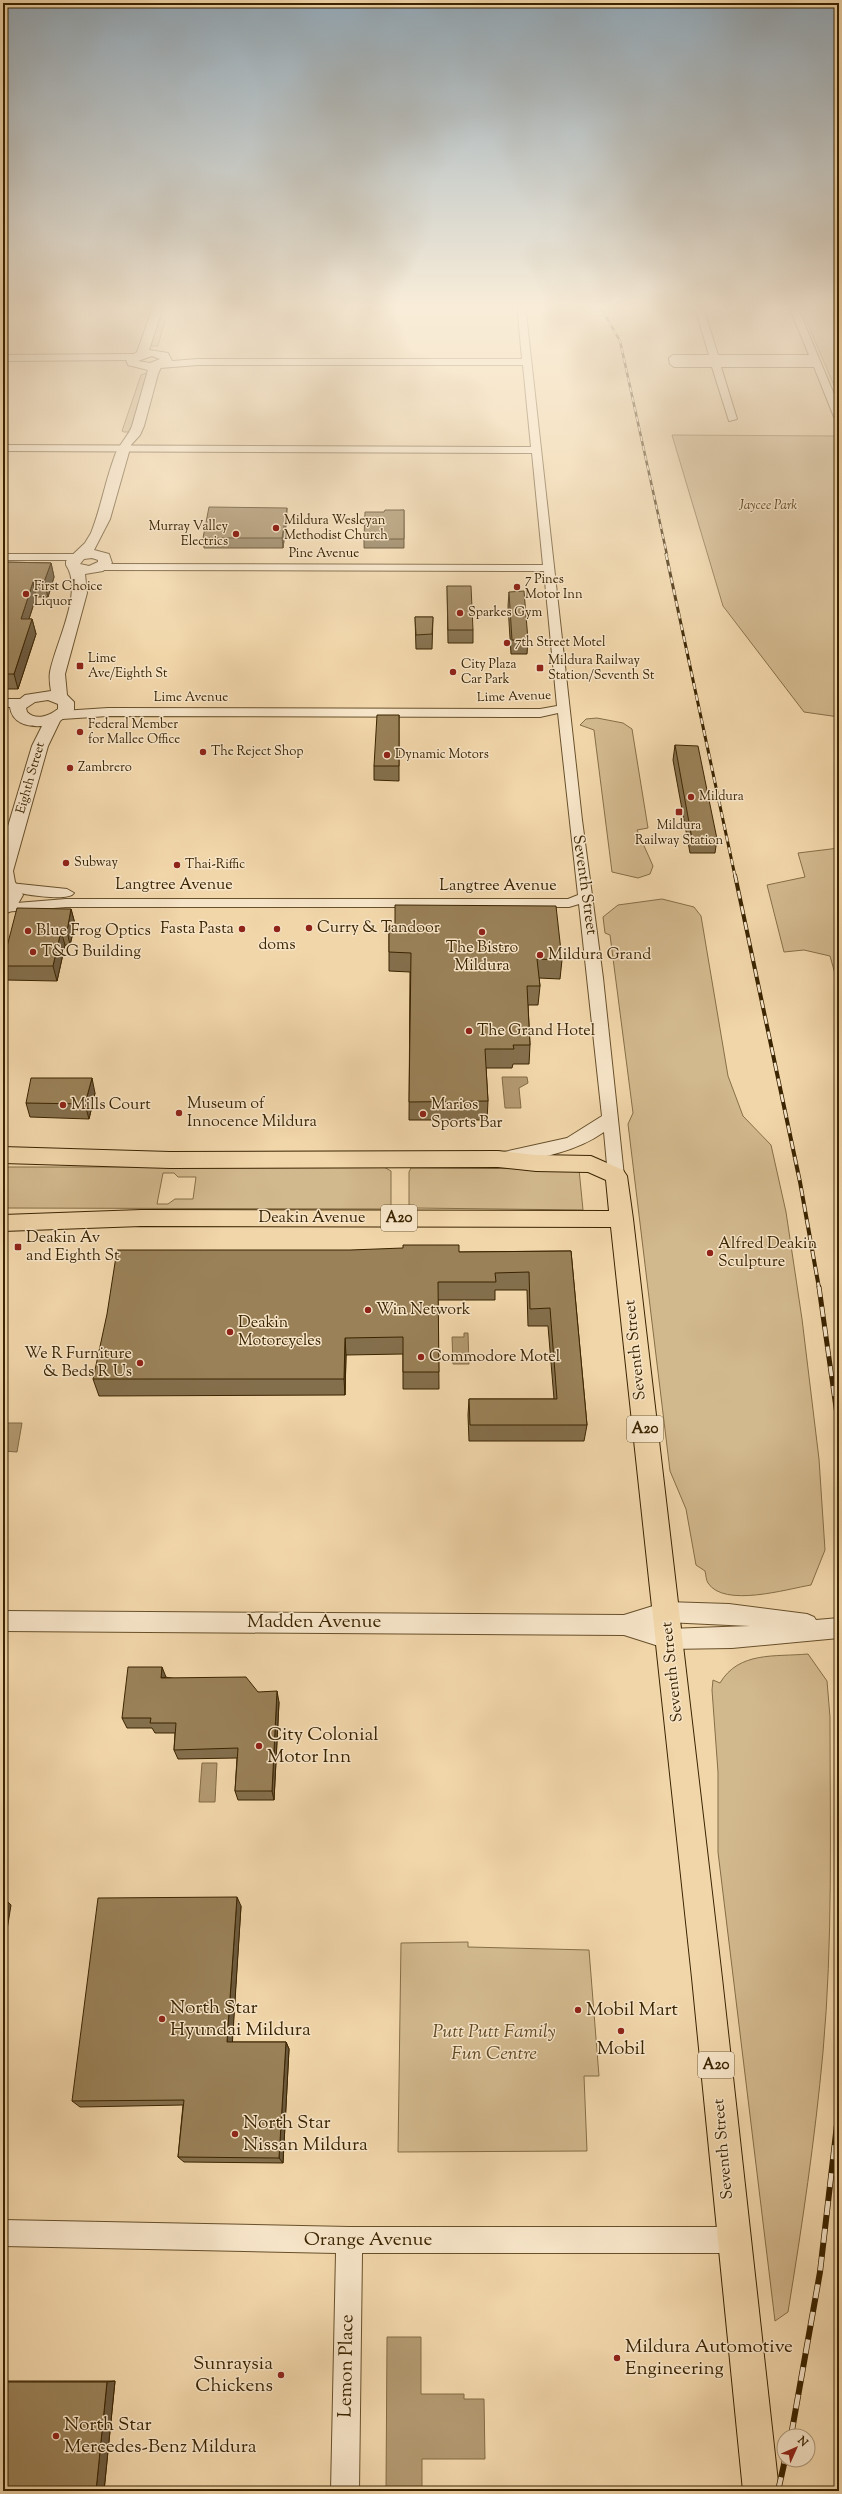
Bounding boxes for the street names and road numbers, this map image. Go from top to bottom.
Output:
street label: Pine Avenue [289,545,359,563]
street label: Lime Avenue [476,687,552,707]
street label: Lime Avenue [154,689,228,707]
street label: Eighth Street [12,740,50,816]
street label: Seventh Street [566,833,602,937]
street label: Langtree Avenue [115,874,233,897]
street label: Langtree Avenue [439,875,557,898]
road number: A20 [381,1205,417,1231]
street label: Deakin Avenue [258,1207,366,1230]
street label: Seventh Street [619,1298,653,1401]
road number: A20 [627,1416,663,1442]
street label: Madden Avenue [247,1609,381,1636]
street label: Seventh Street [656,1620,690,1723]
road number: A20 [698,2052,734,2078]
street label: Seventh Street [708,2097,740,2200]
street label: Orange Avenue [304,2227,432,2254]
street label: Lemon Place [333,2314,361,2418]

